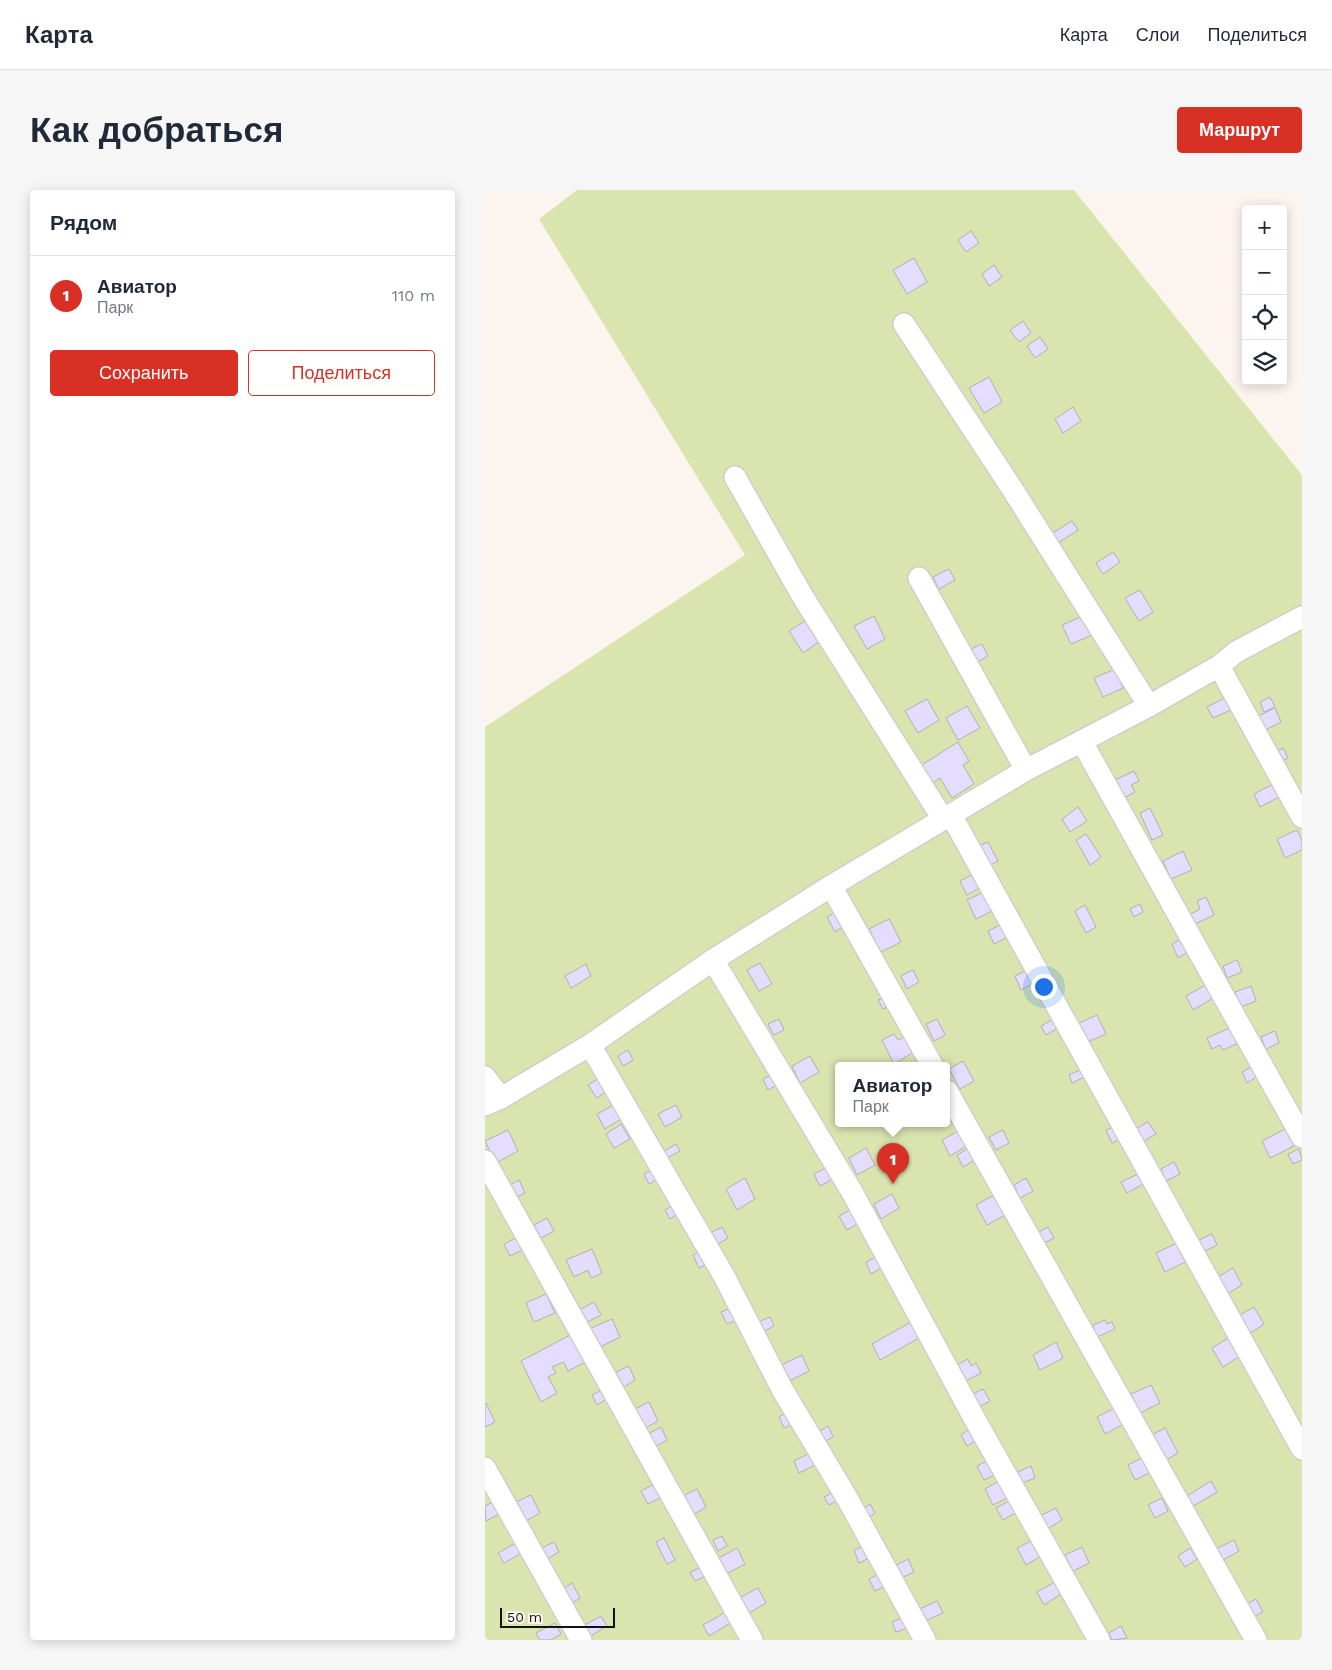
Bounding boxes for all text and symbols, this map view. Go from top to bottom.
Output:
text: Карта [25,21,93,49]
text: Карта [1060,24,1108,45]
text: Слои [1136,24,1180,45]
text: Поделиться [1208,24,1307,45]
button: Маршрут [1177,107,1302,153]
text: Как добраться [30,109,283,151]
map controls [1242,205,1287,385]
button: + [1242,205,1287,250]
text: Рядом [50,210,117,235]
button: − [1242,250,1287,295]
text: Авиатор [97,275,177,298]
text: 1 [63,286,69,305]
text: 110 m [392,286,435,305]
button: locate [1242,295,1287,340]
text: Парк [97,298,133,317]
button: layers [1242,340,1287,385]
button: Сохранить [50,350,238,396]
button: Поделиться [248,350,435,396]
your location [1031,974,1057,1000]
popup [835,1062,950,1127]
text: Авиатор [853,1074,932,1097]
text: Парк [853,1097,889,1116]
pin: 1 [877,1143,909,1184]
scale bar [500,1605,615,1628]
text: 50 m [507,1609,542,1625]

